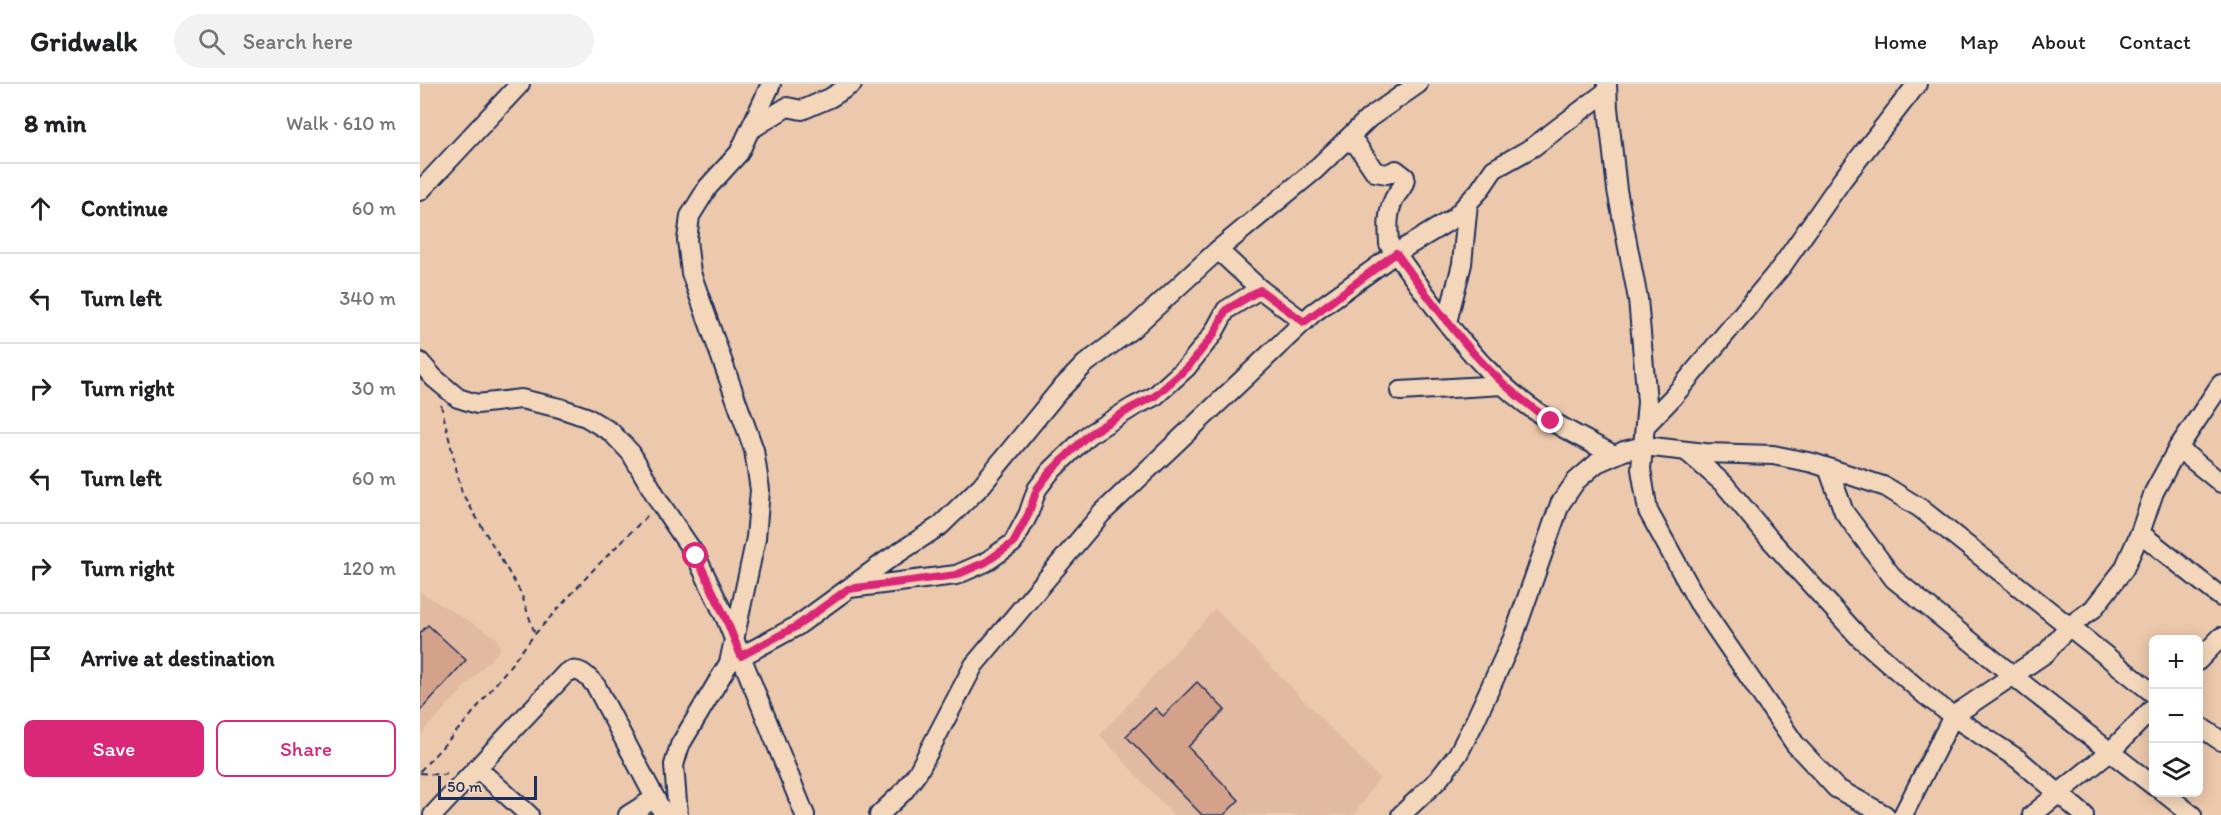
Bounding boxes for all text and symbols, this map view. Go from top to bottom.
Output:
search box [174,14,594,68]
text: Gridwalk [30,24,138,58]
icon: search [195,25,228,58]
text: Search here [243,28,353,55]
text: Home [1874,29,1927,54]
text: Map [1960,29,1999,54]
text: About [2032,29,2086,54]
text: Contact [2119,29,2191,54]
text: 8 min [24,107,86,139]
text: Walk · 610 m [286,111,396,135]
icon: ahead [24,192,57,225]
text: Continue [81,195,168,222]
text: 60 m [352,196,396,220]
icon: left [24,282,57,315]
text: Turn left [81,285,162,312]
text: 340 m [339,286,396,310]
icon: right [24,372,57,405]
text: Turn right [81,375,175,402]
text: 30 m [351,376,396,400]
route end [1537,407,1563,433]
icon: left [24,462,57,495]
text: Turn left [81,465,162,492]
text: 60 m [352,466,396,490]
route start [682,542,708,568]
icon: right [24,552,57,585]
text: Turn right [81,555,175,582]
text: 120 m [343,556,396,580]
map controls [2149,635,2203,797]
button: + [2149,635,2203,689]
icon: arrive [24,642,57,675]
text: Arrive at destination [81,645,275,672]
button: − [2149,689,2203,743]
button: Save [24,720,204,777]
button: Share [216,720,396,777]
button: layers [2149,743,2203,797]
scale bar [438,773,537,800]
text: 50 m [447,777,482,796]

